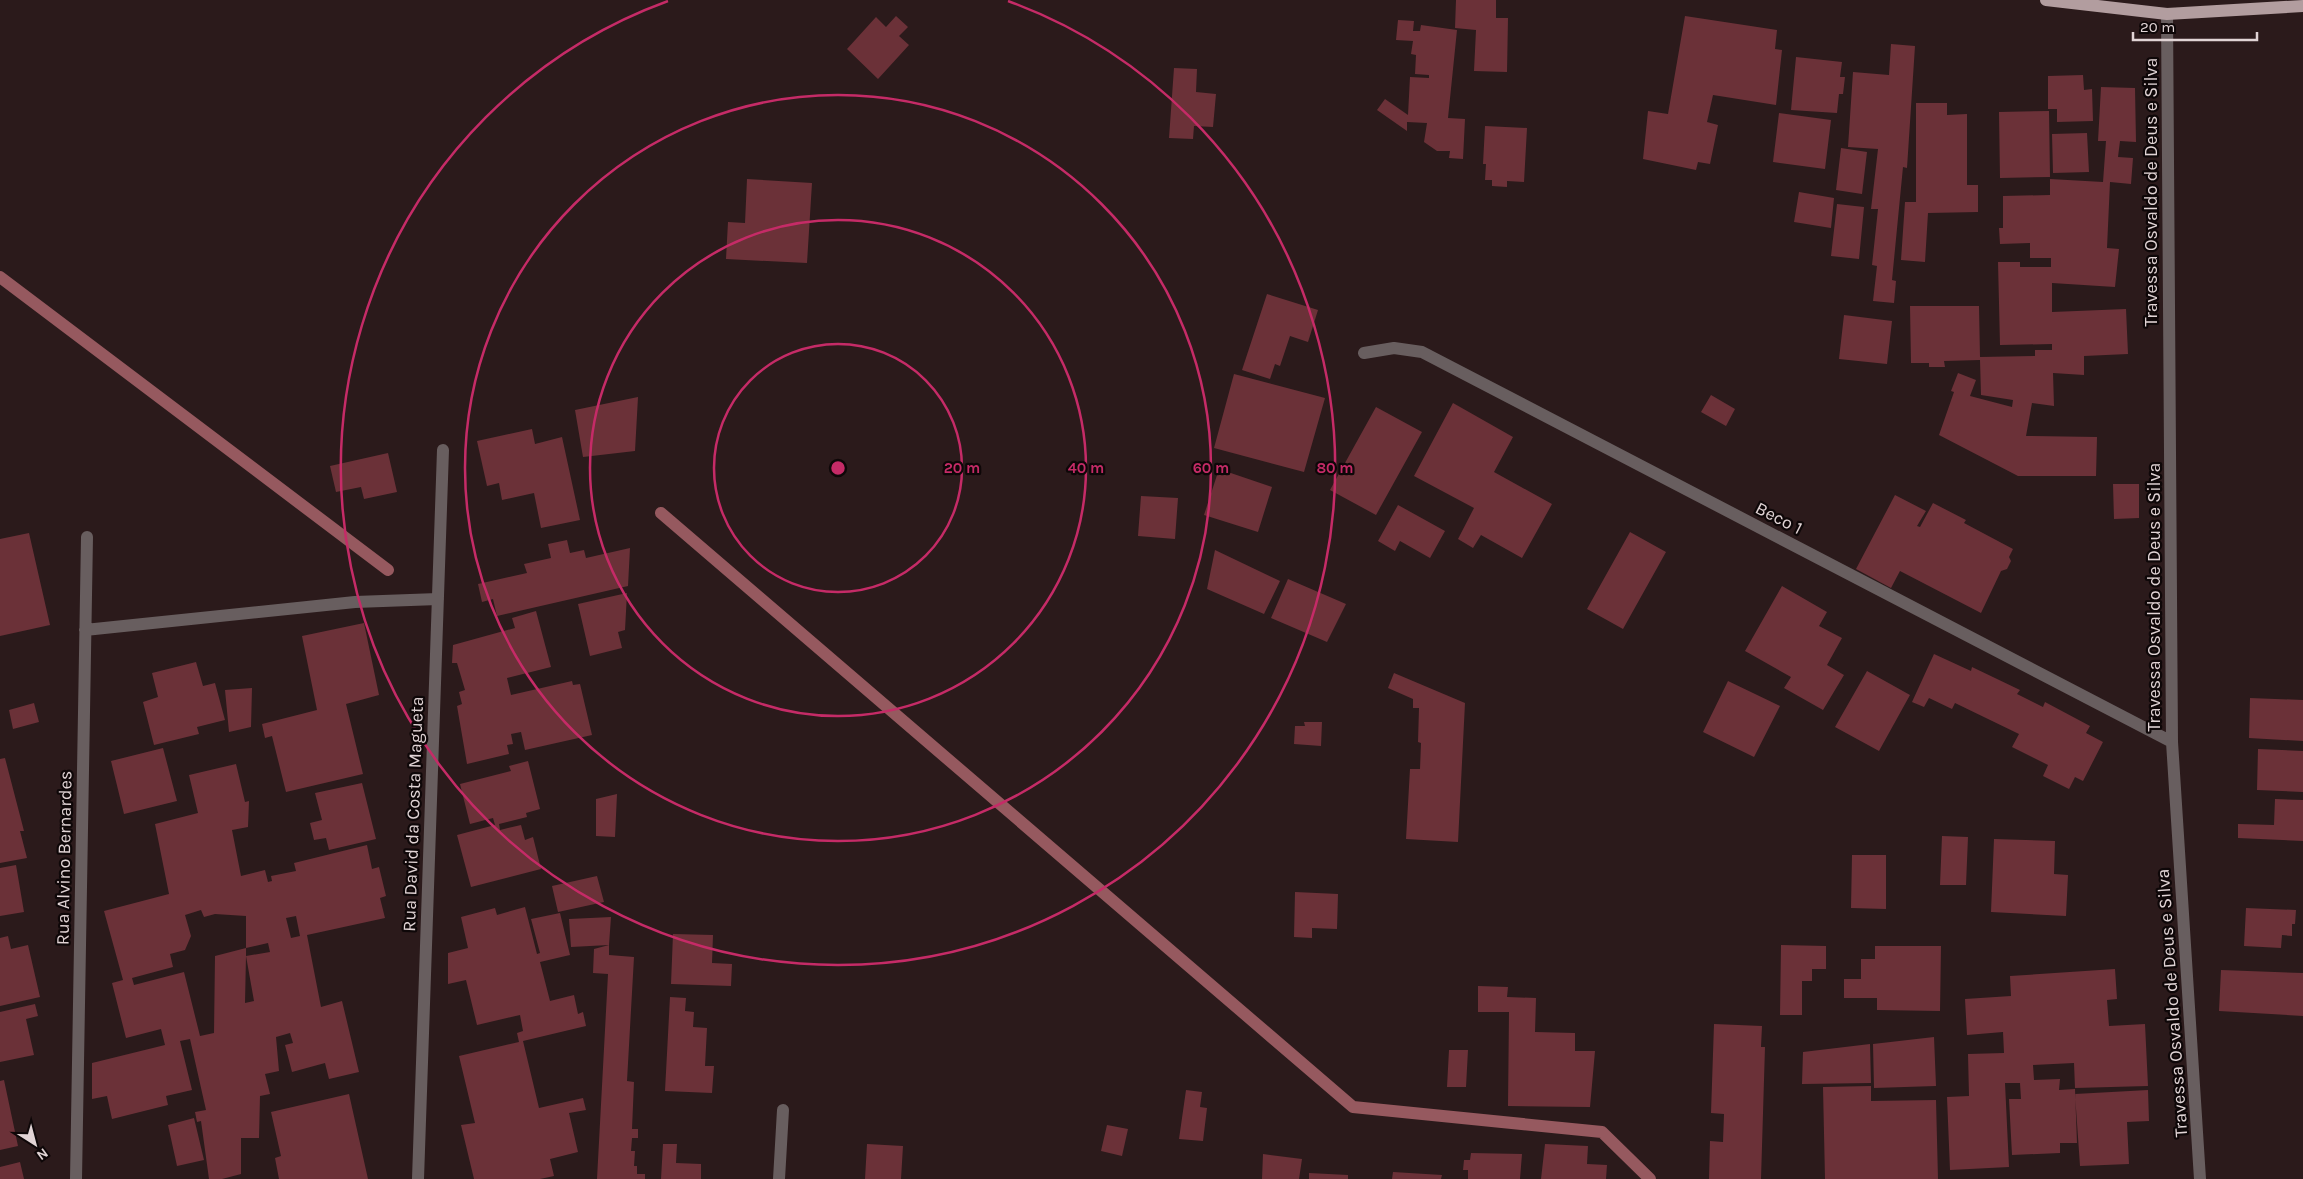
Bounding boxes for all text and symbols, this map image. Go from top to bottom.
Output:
scale bar [2133,10,2257,42]
text: 20 m [2140,18,2175,36]
street label: Travessa Osvaldo de Deus e Silva [2140,57,2162,327]
centre of rings [829,459,847,477]
text: 20 m [944,459,980,477]
text: 40 m [1068,459,1104,477]
text: 60 m [1193,459,1229,477]
text: 80 m [1316,459,1354,477]
street label: Travessa Osvaldo de Deus e Silva [2143,462,2165,732]
street label: Beco 1 [1752,497,1806,539]
street label: Rua David da Costa Magueta [398,696,428,932]
street label: Rua Alvino Bernardes [51,771,77,945]
street label: Travessa Osvaldo de Deus e Silva [2152,868,2192,1138]
north arrow [10,1119,60,1169]
text: N [33,1144,51,1164]

